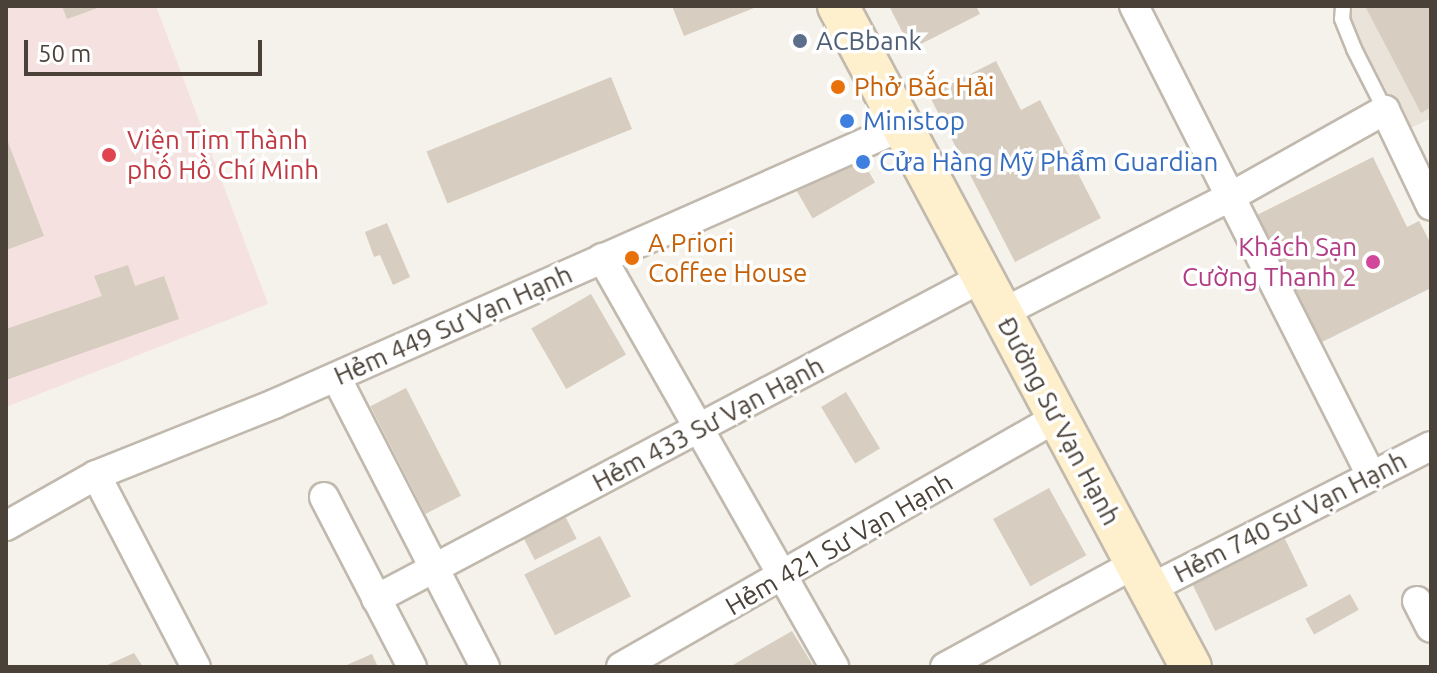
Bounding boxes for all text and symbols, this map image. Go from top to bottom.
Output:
scale bar [28,24,266,74]
place label: ACBbank [816,25,922,57]
marker: ACBbank [791,32,809,50]
text: 50 m [38,40,91,67]
place label: Phở Bắc Hải [854,71,994,103]
marker: Phở Bắc Hải [829,78,847,96]
place label: Ministop [863,105,965,137]
marker: Ministop [838,112,856,130]
place label: Viện Tim Thành phố Hồ Chí Minh [127,124,319,186]
marker: Viện Tim Thành phố Hồ Chí Minh [98,144,120,166]
place label: Cửa Hàng Mỹ Phẩm Guardian [879,146,1218,178]
marker: Cửa Hàng Mỹ Phẩm Guardian [854,153,872,171]
place label: A Priori Coffee House [648,227,807,288]
place label: Khách Sạn Cường Thanh 2 [1182,231,1357,292]
marker: A Priori Coffee House [623,249,641,267]
marker: Khách Sạn Cường Thanh 2 [1364,253,1382,271]
street label: Hẻm 449 Sư Vạn Hạnh [329,258,577,392]
street label: Đường Sư Vạn Hạnh [991,312,1127,530]
street label: Hẻm 433 Sư Vạn Hạnh [587,350,829,498]
street label: Hẻm 740 Sư Vạn Hạnh [1168,445,1412,589]
street label: Hẻm 421 Sư Vạn Hạnh [720,466,958,622]

